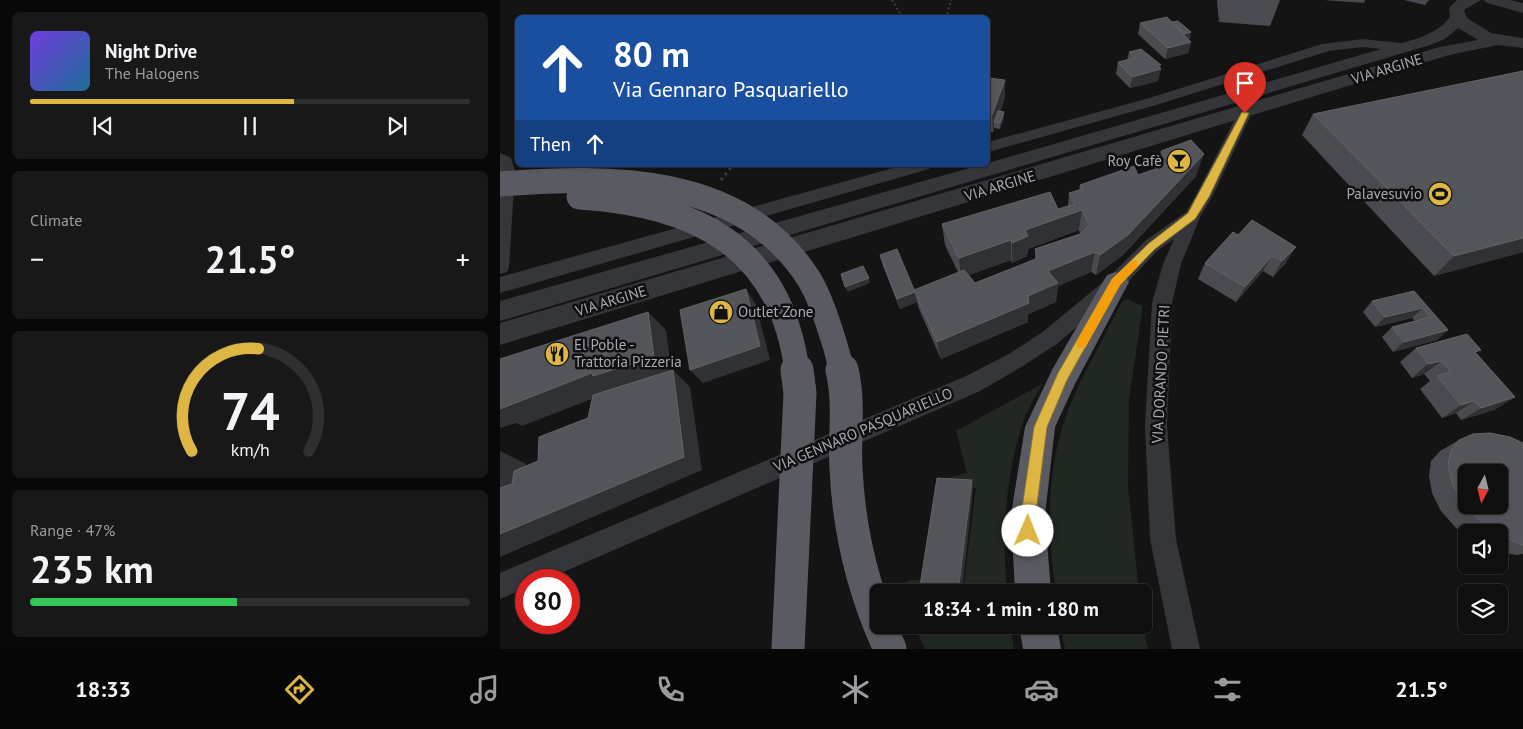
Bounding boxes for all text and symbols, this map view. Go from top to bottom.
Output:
text: 80 m [613,31,690,77]
icon: ahead [530,35,595,100]
text: Night Drive [105,39,197,63]
street label: VIA ARGINE [1348,49,1425,89]
pin [1224,62,1266,113]
text: The Halogens [105,63,199,83]
icon: arrive [1231,69,1259,97]
text: Via Gennaro Pasquariello [613,75,848,103]
icon: previous [89,112,117,140]
icon: pause [236,112,264,140]
icon: next [383,112,411,140]
icon: ahead [581,130,609,158]
text: Then [530,132,571,156]
bar icon: Roy Cafè [1166,148,1192,174]
place label: Roy Cafè [1107,151,1162,170]
street label: VIA ARGINE [961,166,1038,206]
sports icon: Palavesuvio [1427,181,1453,207]
place label: Palavesuvio [1347,184,1422,203]
text: Climate [30,210,82,230]
text: 21.5° [205,234,295,283]
text: − [30,240,44,277]
text: + [456,240,470,277]
street label: VIA ARGINE [572,281,649,321]
shop icon: Outlet Zone [708,299,734,325]
place label: Outlet Zone [738,302,813,321]
street label: VIA DORANDO PIETRI [1147,304,1174,445]
place label: El Poble - Trattoria Pizzeria [574,335,682,371]
restaurant icon: El Poble - Trattoria Pizzeria [544,341,570,367]
text: 74 [221,377,279,444]
street label: VIA GENNARO PASQUARIELLO [769,383,955,476]
text: km/h [230,438,270,461]
north arrow [1458,464,1508,514]
map controls [1458,464,1508,634]
position arrow [1001,504,1053,556]
text: Range · 47% [30,520,115,540]
button: sound [1458,524,1508,574]
text: 235 km [30,544,154,593]
speed limit sign: 80 [515,569,580,634]
button: layers [1458,584,1508,634]
text: 18:34 · 1 min · 180 m [923,597,1099,621]
icon: directions [282,672,317,707]
icon: music [467,672,502,707]
icon: phone [653,672,688,707]
icon: climate [838,672,873,707]
icon: car [1024,672,1059,707]
icon: filters [1210,672,1245,707]
text: 18:33 [75,675,131,703]
text: 21.5° [1395,675,1448,703]

